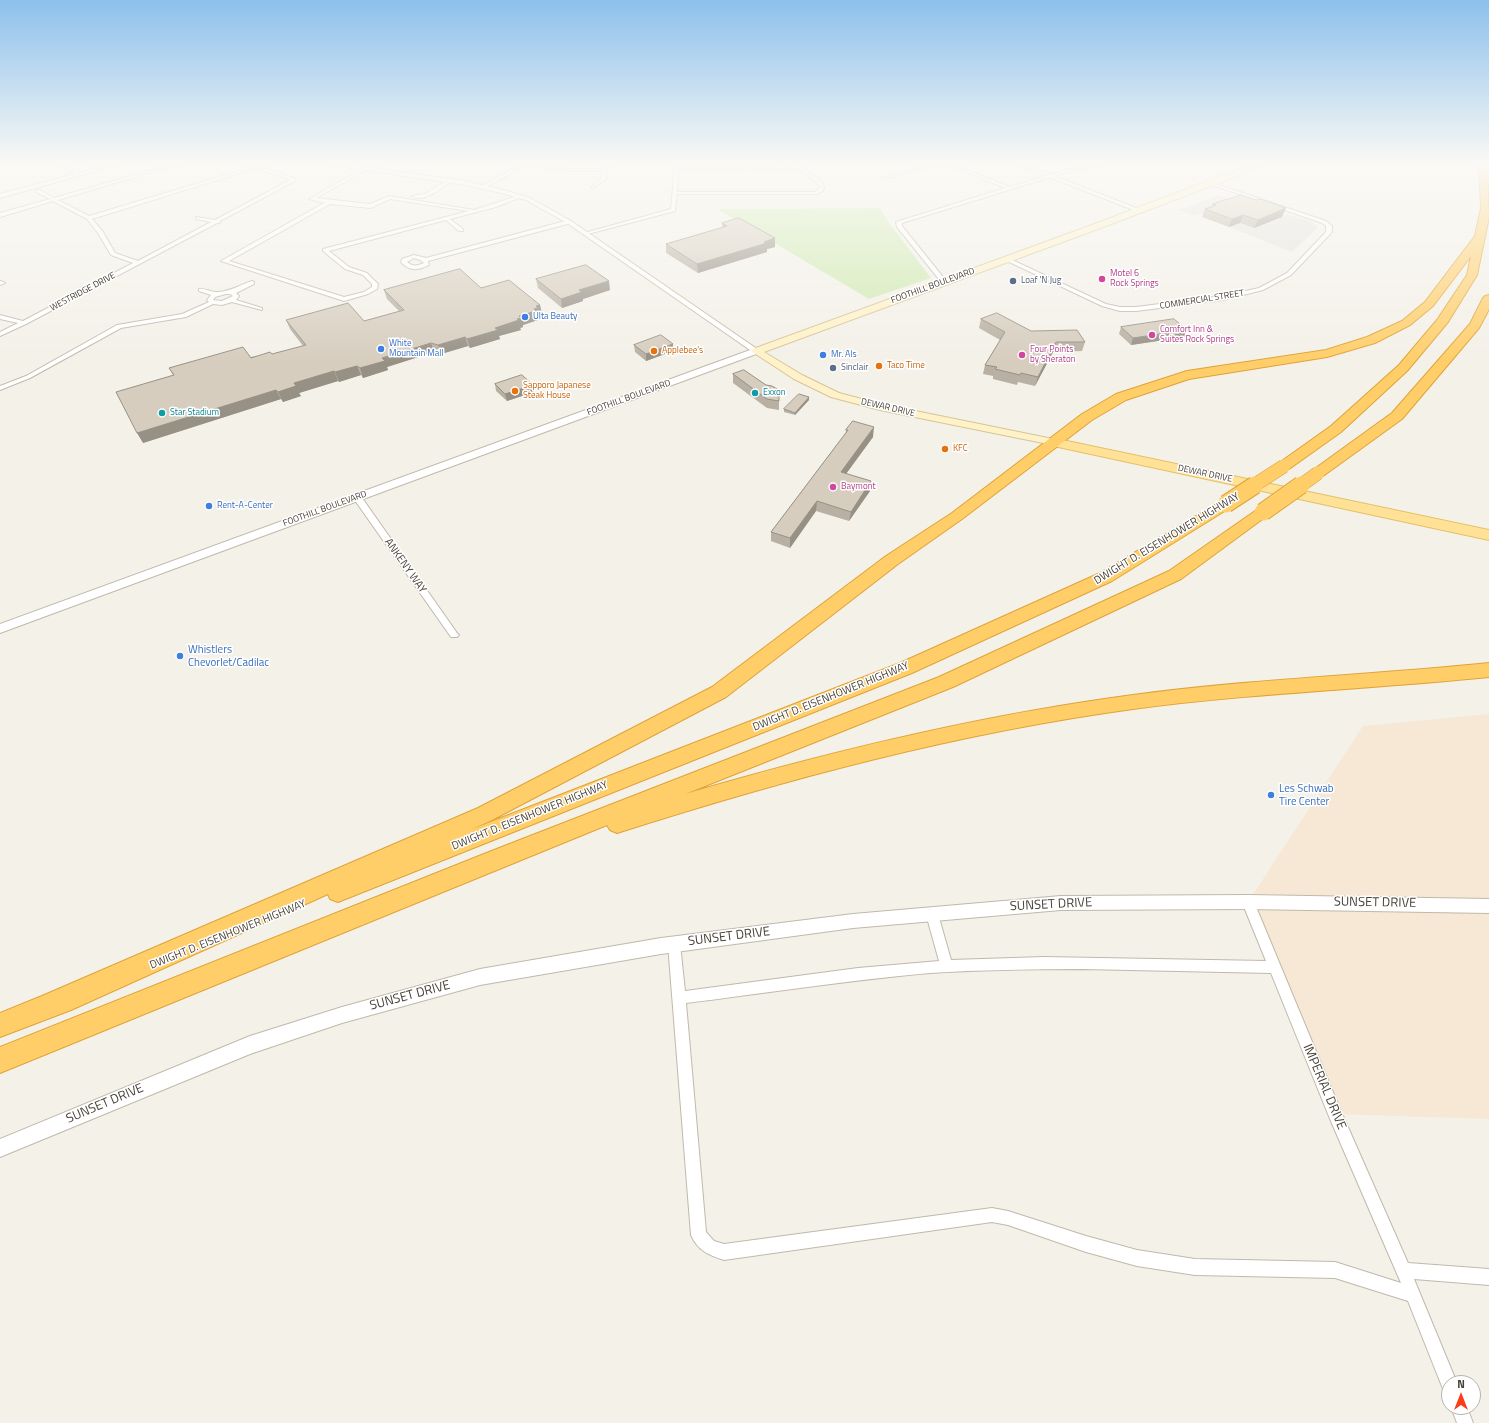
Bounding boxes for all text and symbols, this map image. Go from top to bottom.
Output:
street label: FOOTHILL BOULEVARD [890,266,976,306]
place label: Motel 6 Rock Springs [1110,269,1159,290]
street label: WESTRIDGE DRIVE [49,270,117,314]
marker: Motel 6 Rock Springs [1097,274,1107,284]
marker: Loaf 'N Jug [1008,276,1018,286]
place label: Loaf 'N Jug [1021,276,1061,286]
street label: COMMERCIAL STREET [1159,288,1245,312]
marker: Ulta Beauty [520,312,530,322]
place label: Ulta Beauty [533,312,577,322]
place label: Comfort Inn & Suites Rock Springs [1160,325,1234,346]
marker: Comfort Inn & Suites Rock Springs [1147,330,1157,340]
place label: White Mountain Mall [389,339,444,360]
marker: White Mountain Mall [376,344,386,354]
place label: Four Points by Sheraton [1030,345,1076,366]
marker: Applebee's [649,346,659,356]
place label: Applebee's [662,346,703,356]
marker: Mr. Als [818,350,828,360]
place label: Mr. Als [831,350,857,360]
marker: Four Points by Sheraton [1017,350,1027,360]
marker: Taco Time [874,361,884,371]
place label: Taco Time [887,361,925,371]
marker: Sinclair [828,363,838,373]
place label: Sinclair [841,363,868,373]
street label: FOOTHILL BOULEVARD [586,378,672,418]
place label: Sapporo Japanese Steak House [523,381,591,402]
marker: Sapporo Japanese Steak House [510,386,520,396]
marker: Exxon [750,388,760,398]
place label: Exxon [763,388,786,398]
street label: DEWAR DRIVE [860,397,916,419]
marker: Star Stadium [157,408,167,418]
place label: Star Stadium [170,408,219,418]
marker: KFC [940,444,950,454]
place label: KFC [953,444,968,454]
street label: DEWAR DRIVE [1177,463,1233,485]
marker: Baymont [828,482,838,492]
place label: Baymont [841,482,876,492]
street label: FOOTHILL BOULEVARD [282,489,368,529]
street label: DWIGHT D. EISENHOWER HIGHWAY [1092,490,1242,588]
marker: Rent-A-Center [204,501,214,511]
place label: Rent-A-Center [217,501,273,511]
street label: ANKENY WAY [381,536,429,596]
place label: Whistlers Chevorlet/Cadilac [188,643,269,669]
marker: Whistlers Chevorlet/Cadilac [175,651,185,661]
street label: DWIGHT D. EISENHOWER HIGHWAY [751,660,911,734]
street label: DWIGHT D. EISENHOWER HIGHWAY [450,779,610,853]
place label: Les Schwab Tire Center [1279,782,1334,808]
marker: Les Schwab Tire Center [1266,790,1276,800]
street label: SUNSET DRIVE [1334,894,1416,912]
street label: SUNSET DRIVE [1009,895,1093,915]
street label: DWIGHT D. EISENHOWER HIGHWAY [148,898,308,972]
street label: SUNSET DRIVE [687,924,771,950]
street label: SUNSET DRIVE [368,978,452,1014]
street label: IMPERIAL DRIVE [1299,1042,1349,1132]
street label: SUNSET DRIVE [64,1081,146,1127]
north arrow [1441,1375,1481,1415]
text: N [1457,1376,1465,1392]

